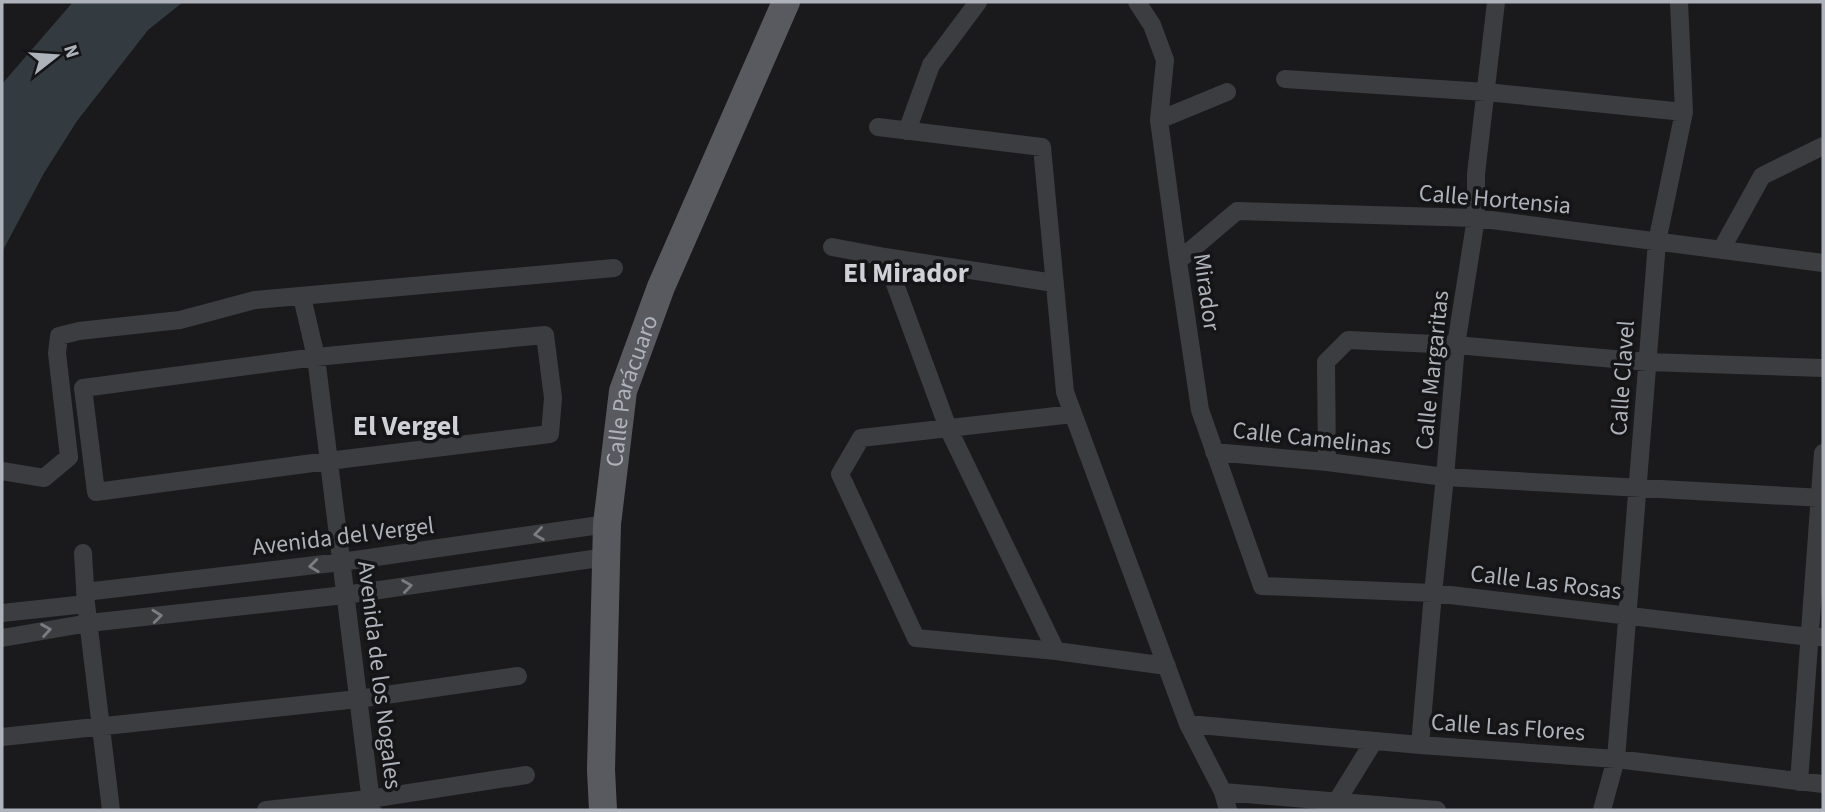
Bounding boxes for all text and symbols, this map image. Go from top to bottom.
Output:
north arrow [21,21,91,91]
text: N [56,41,86,61]
street label: Calle Hortensia [1417,175,1572,224]
street label: Mirador [1184,251,1229,334]
district label: El Mirador [843,253,970,293]
street label: Calle Margaritas [1407,289,1458,452]
street label: Calle Parácuaro [597,310,667,469]
street label: Calle Clavel [1601,319,1644,437]
district label: El Vergel [353,406,459,446]
street label: Calle Camelinas [1231,413,1393,464]
street label: Avenida del Vergel [250,508,436,565]
one-way arrow [534,526,545,541]
street label: Calle Las Rosas [1468,556,1623,609]
one-way arrow [308,558,320,573]
street label: Avenida de los Nogales [348,559,411,791]
one-way arrow [401,578,413,593]
one-way arrow [151,608,163,623]
one-way arrow [40,623,51,638]
street label: Calle Las Flores [1430,705,1586,750]

